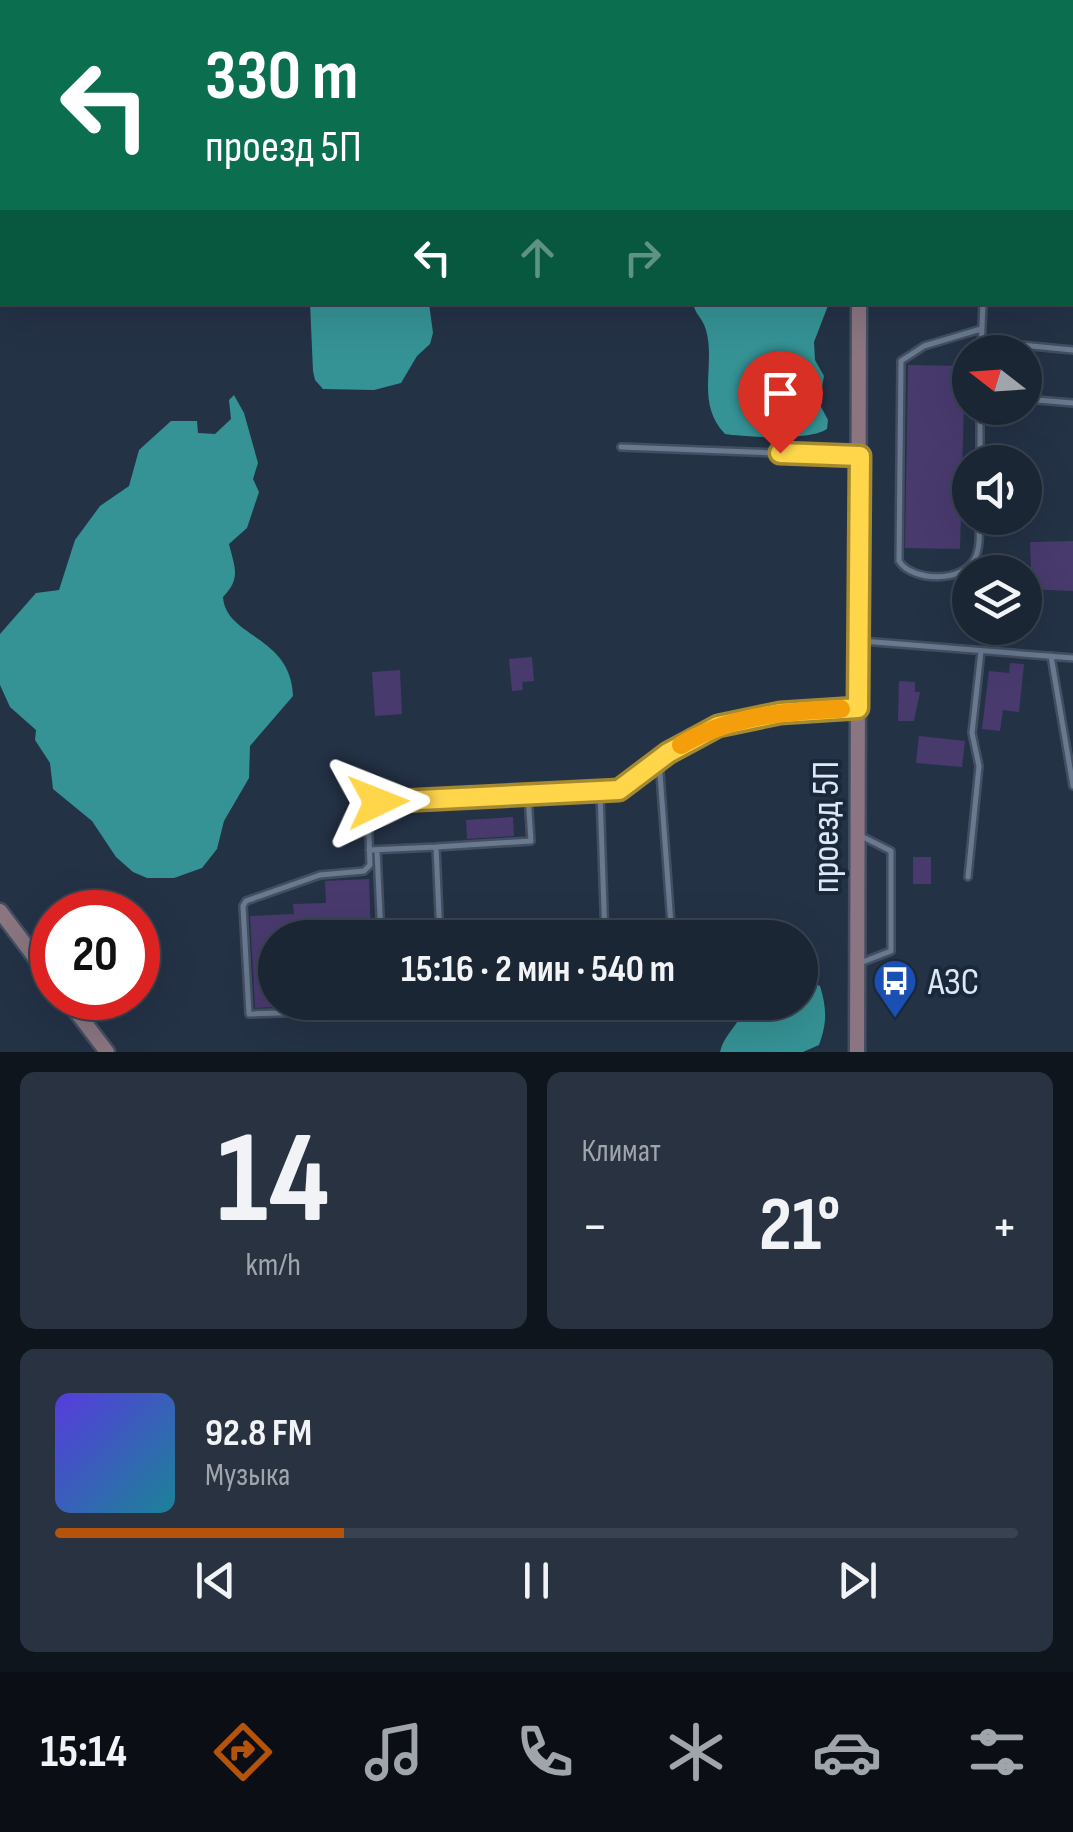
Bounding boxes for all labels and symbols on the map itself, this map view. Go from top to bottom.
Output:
north arrow [952,335,1042,425]
pin [738,351,823,454]
position arrow [326,750,430,854]
street label: проезд 5П [804,761,849,893]
speed limit sign: 20 [30,890,160,1020]
bus stop icon: АЗС [872,958,918,1019]
place label: АЗС [927,960,979,1005]

